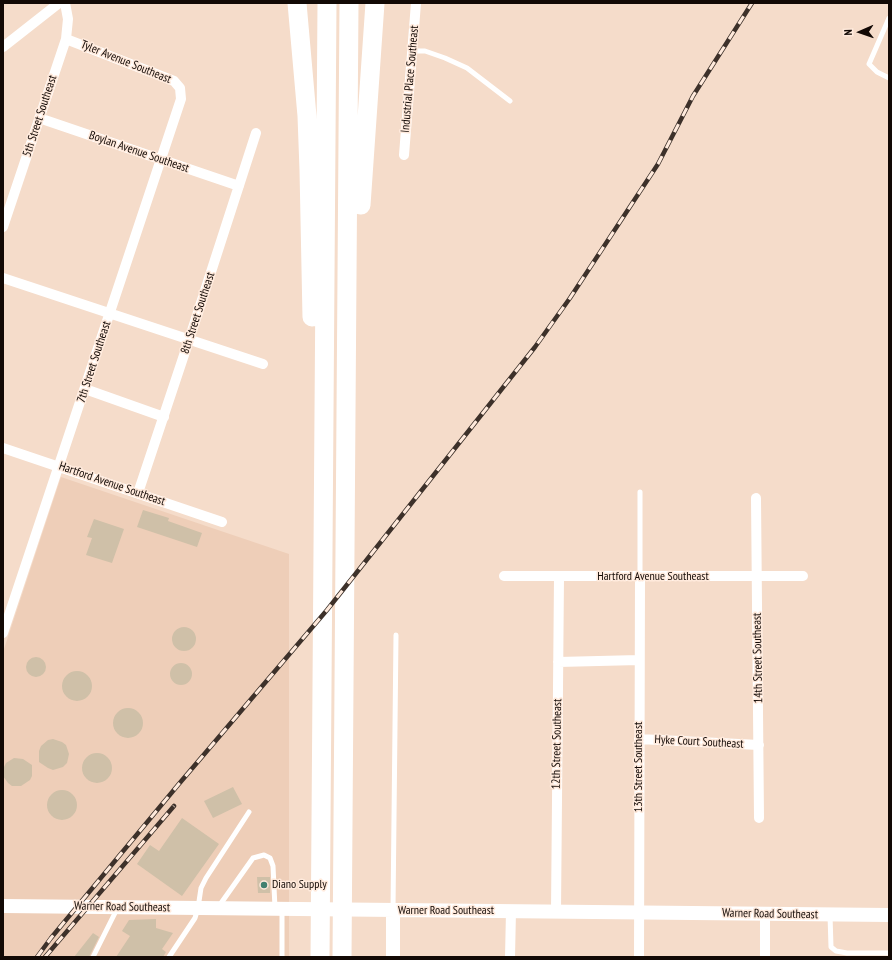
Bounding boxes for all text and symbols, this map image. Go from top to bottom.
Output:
north arrow [840,12,880,52]
street label: Industrial Place Southeast [398,25,422,133]
text: N [841,29,855,36]
street label: Tyler Avenue Southeast [79,37,173,87]
street label: 5th Street Southeast [20,73,60,159]
street label: Boylan Avenue Southeast [87,128,191,176]
street label: 8th Street Southeast [178,270,218,356]
street label: 7th Street Southeast [74,319,114,405]
street label: Hartford Avenue Southeast [57,459,167,509]
street label: Hartford Avenue Southeast [597,570,709,584]
street label: 14th Street Southeast [750,613,766,703]
street label: 12th Street Southeast [549,699,565,789]
street label: 13th Street Southeast [632,722,646,812]
street label: Hyke Court Southeast [654,732,744,752]
place label: Diano Supply [272,878,327,892]
marker: Diano Supply [259,880,269,890]
street label: Warner Road Southeast [74,899,170,915]
street label: Warner Road Southeast [398,904,494,918]
street label: Warner Road Southeast [722,906,818,922]

